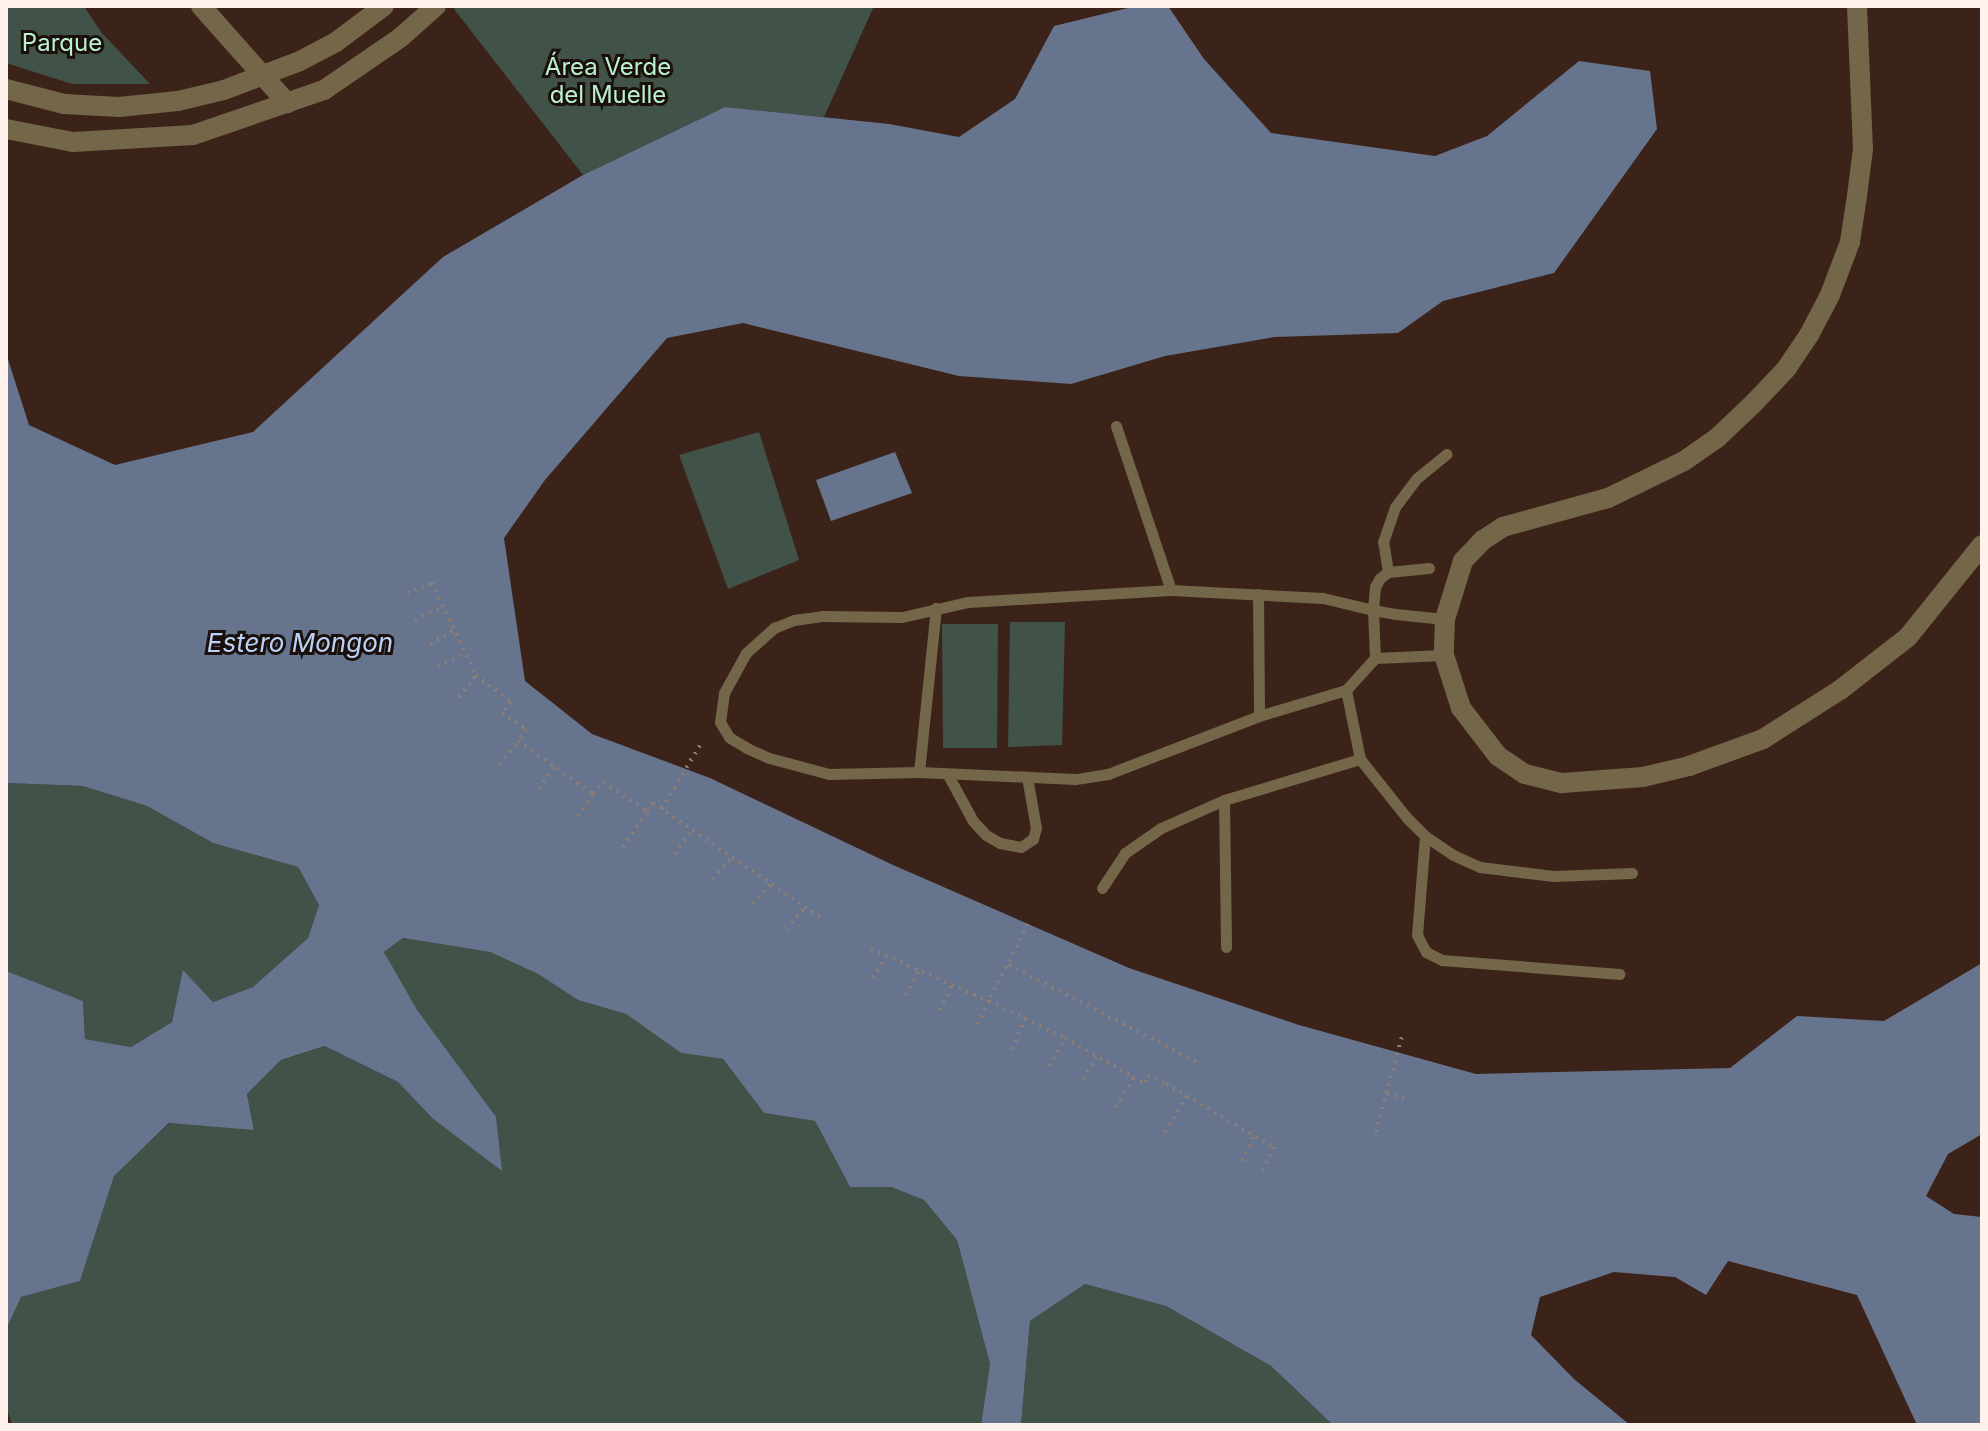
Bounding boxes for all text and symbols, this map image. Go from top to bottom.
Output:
park label: Parque [22,29,102,57]
park label: Área Verde del Muelle [545,53,671,109]
water label: Estero Mongon [207,627,393,659]

